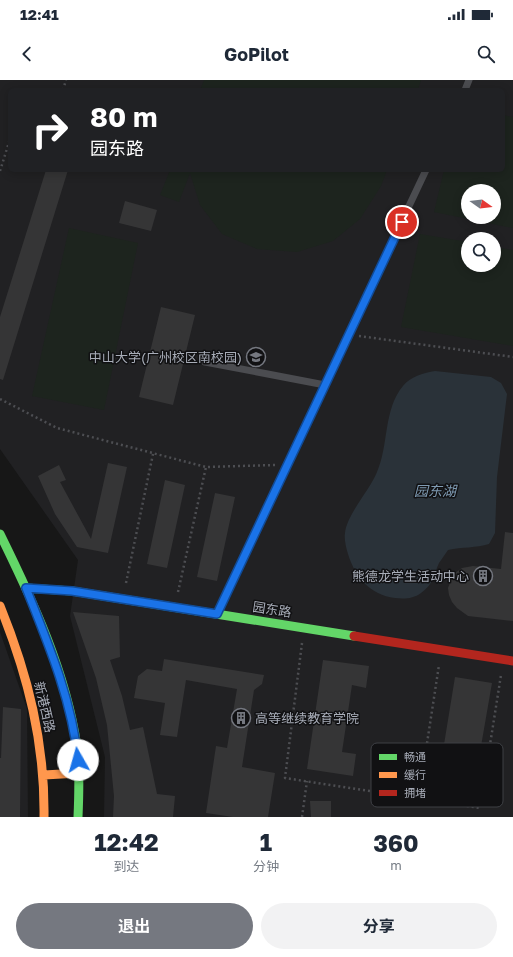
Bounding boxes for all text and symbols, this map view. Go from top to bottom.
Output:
text: 12:41 [20,5,59,23]
icon: back [16,43,38,65]
text: GoPilot [224,43,289,65]
icon: search [475,43,497,65]
text: 80 m [90,100,158,133]
icon: right [24,104,76,156]
text: 园东路 [90,137,144,159]
north arrow [461,184,501,224]
map controls [461,184,501,272]
pin [385,205,419,239]
icon: arrive [391,211,413,233]
button: search [461,232,501,272]
school or university icon: 中山大学(广州校区南校园) [245,346,267,368]
place label: 中山大学(广州校区南校园) [89,349,242,365]
water label: 园东湖 [414,482,458,499]
building icon: 熊德龙学生活动中心 [472,565,494,587]
place label: 熊德龙学生活动中心 [352,568,469,584]
street label: 园东路 [251,598,293,620]
street label: 新港西路 [31,680,59,734]
building icon: 高等继续教育学院 [230,707,252,729]
place label: 高等继续教育学院 [255,710,359,726]
position arrow [57,739,99,781]
legend [371,743,503,807]
text: 畅通 [404,750,426,763]
text: 缓行 [404,768,426,781]
text: 拥堵 [404,786,426,799]
text: 12:42 [94,827,159,856]
text: 1 [260,827,272,856]
text: 360 [373,828,419,857]
text: m [390,857,402,873]
text: 到达 [113,858,139,874]
text: 分钟 [253,858,279,874]
button: 退出 [16,903,253,949]
button: 分享 [261,903,497,949]

